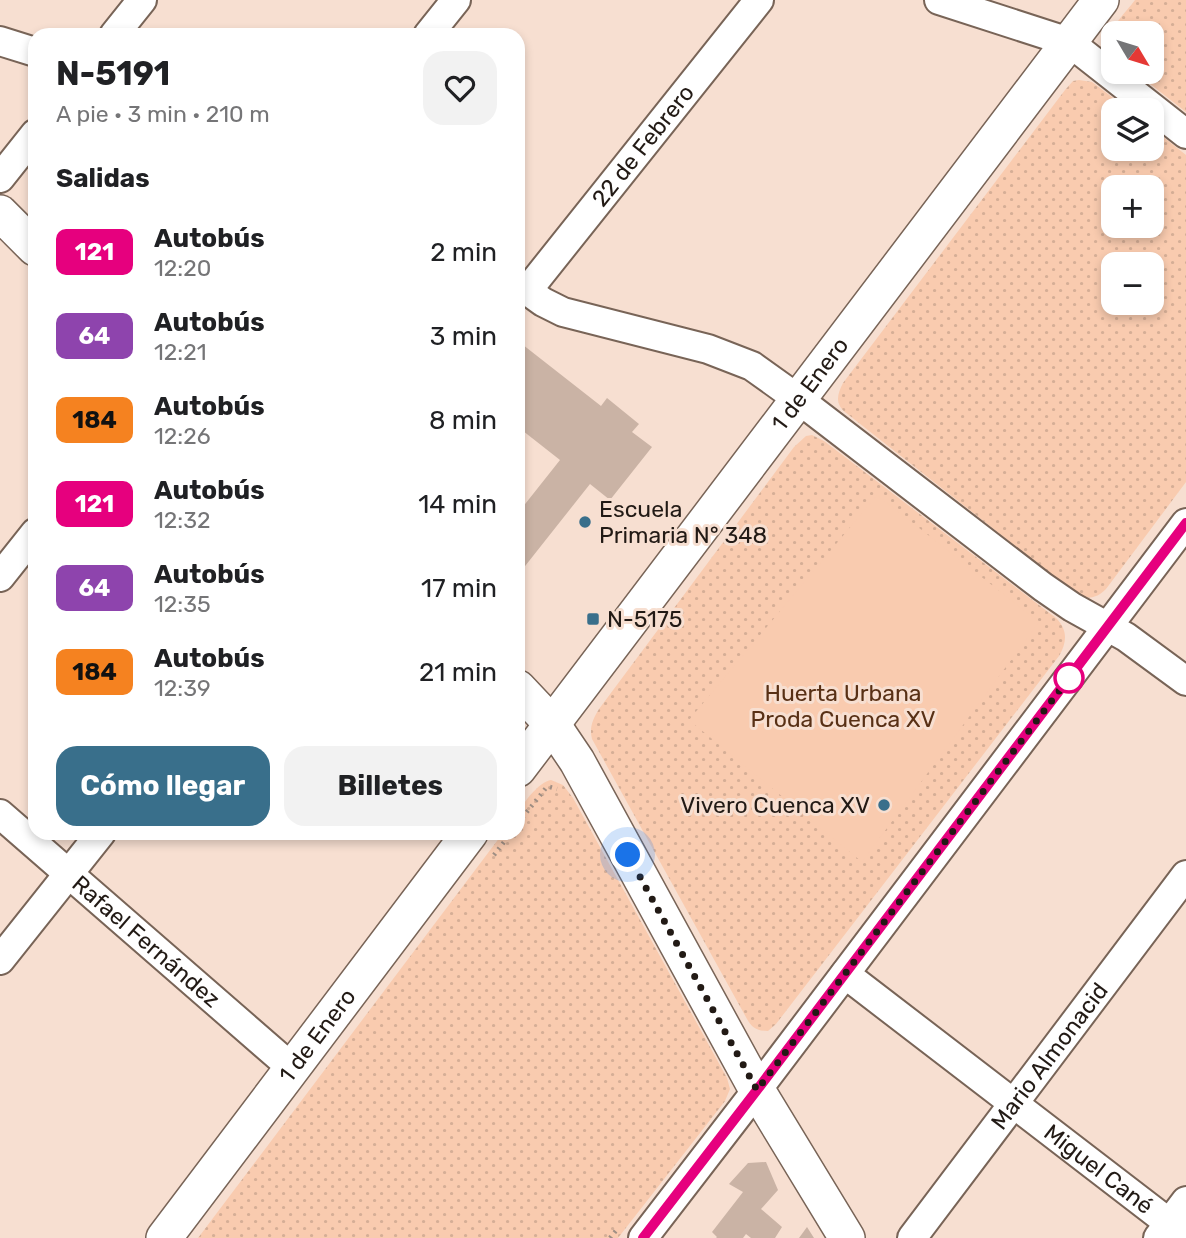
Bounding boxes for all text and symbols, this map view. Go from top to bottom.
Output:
north arrow [1101,21,1164,84]
map controls [1101,21,1164,315]
button: heart [423,51,497,125]
text: N-5191 [56,54,170,93]
street label: 22 de Febrero [586,79,700,212]
button: layers [1101,98,1164,161]
text: A pie · 3 min · 210 m [56,100,270,128]
text: Salidas [56,163,150,194]
button: + [1101,175,1164,238]
text: Autobús [154,223,265,254]
text: 2 min [430,237,497,268]
text: 121 [75,238,114,266]
button: − [1101,252,1164,315]
text: 12:20 [154,254,211,282]
text: Autobús [154,307,265,338]
text: 3 min [430,321,497,352]
text: 64 [78,322,111,350]
street label: 1 de Enero [765,332,854,436]
text: 12:21 [154,338,207,366]
text: Autobús [154,391,265,422]
text: 8 min [429,405,497,436]
text: 184 [72,406,117,434]
text: 12:26 [154,422,211,450]
text: Autobús [154,475,265,506]
text: 14 min [418,489,497,520]
text: 121 [75,490,114,518]
place label: Escuela Primaria N° 348 [599,495,767,549]
text: 12:32 [154,506,211,534]
marker: Escuela Primaria N° 348 [577,514,593,530]
text: Autobús [154,559,265,590]
text: 17 min [421,573,497,604]
text: 64 [78,574,111,602]
text: 12:35 [154,590,211,618]
place label: N-5175 [607,605,682,633]
marker: N-5175 [585,611,601,627]
text: Autobús [154,643,265,674]
text: 21 min [419,657,497,688]
text: 184 [72,658,117,686]
unlabelled marker [1054,663,1084,693]
text: 12:39 [154,674,211,702]
park label: Huerta Urbana Proda Cuenca XV [750,679,936,733]
button: Cómo llegar [56,746,270,826]
button: Billetes [284,746,497,826]
place label: Vivero Cuenca XV [680,791,870,819]
marker: Vivero Cuenca XV [876,797,892,813]
your location [610,837,645,872]
street label: Rafael Fernández [67,869,226,1013]
street label: Mario Almonacid [985,977,1114,1135]
street label: 1 de Enero [273,983,362,1088]
street label: Miguel Cané [1039,1118,1159,1220]

